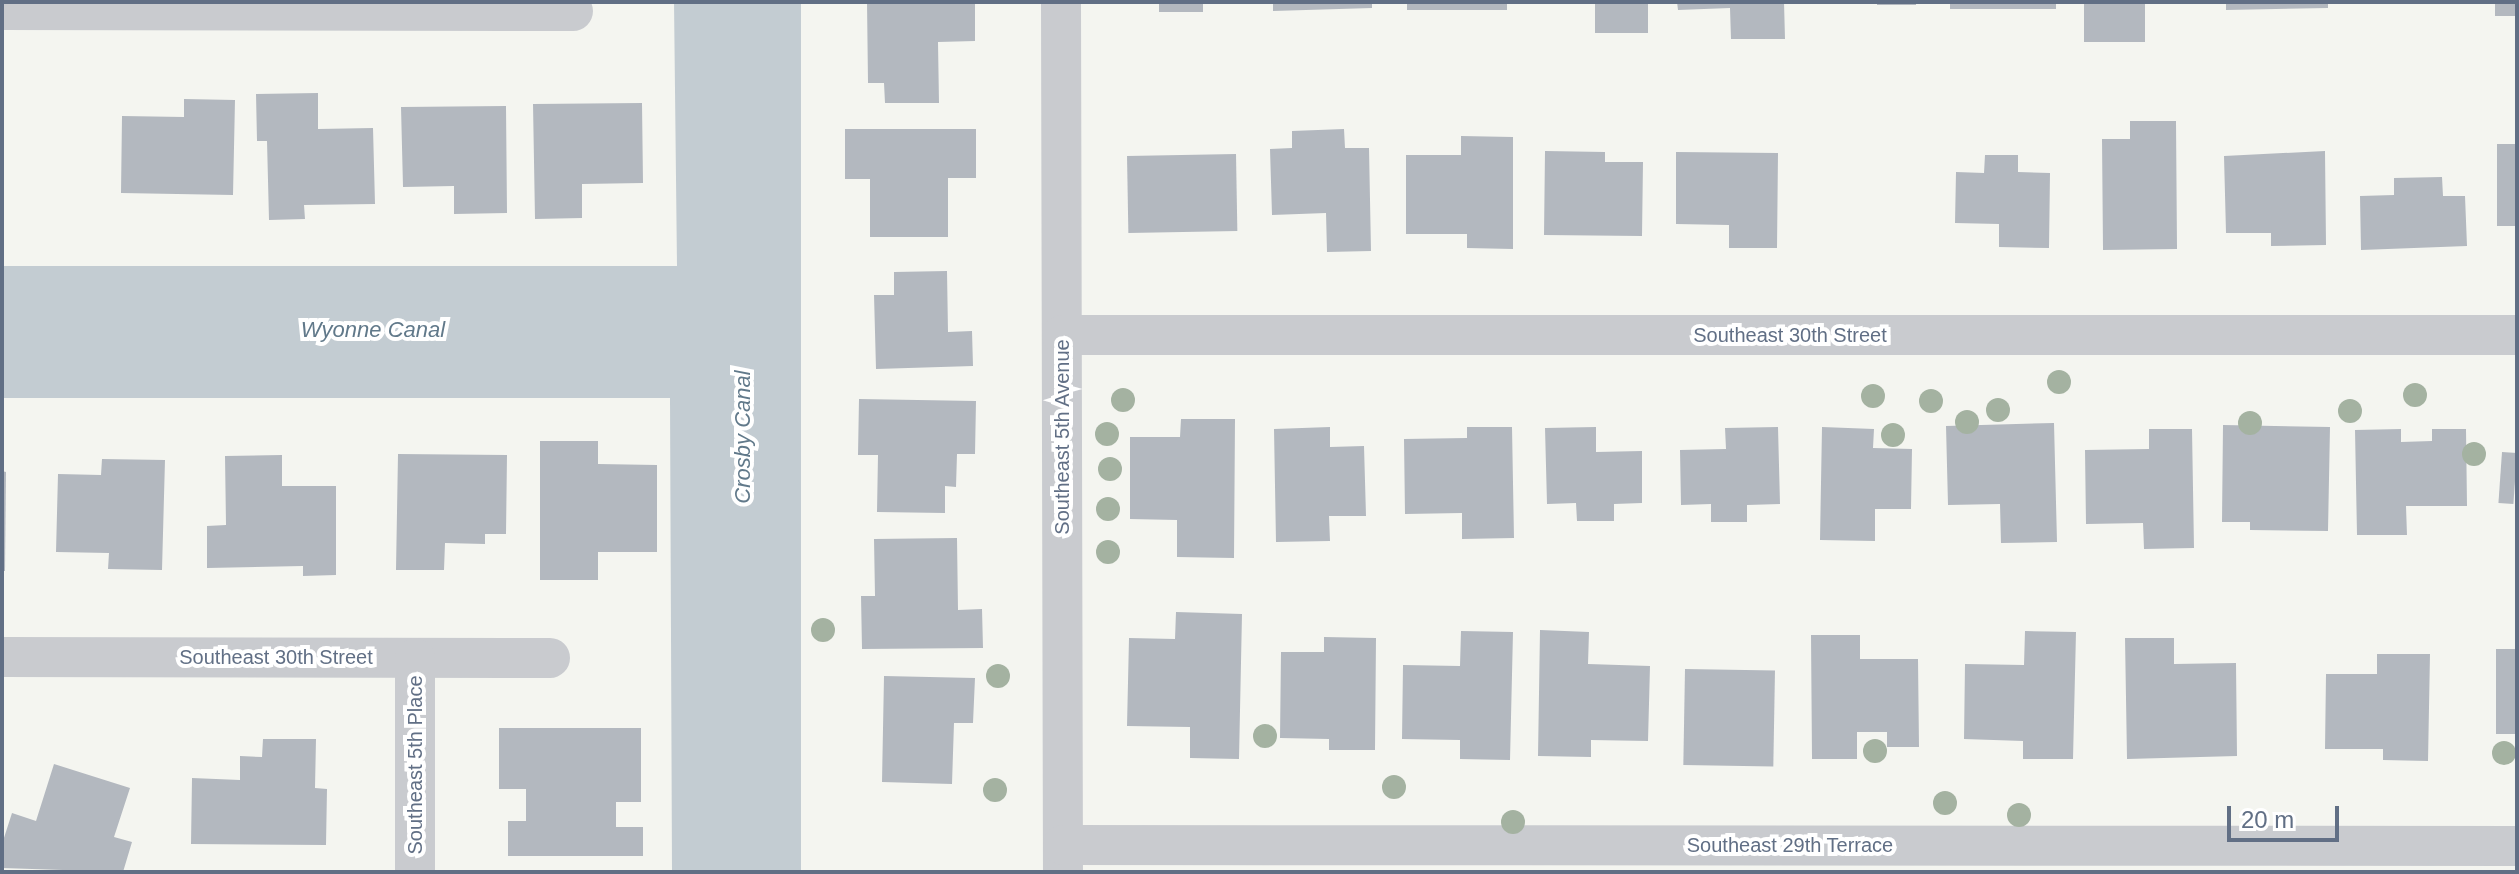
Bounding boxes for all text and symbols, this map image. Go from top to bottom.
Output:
water label: Wyonne Canal [301,317,445,343]
street label: Southeast 30th Street [1693,323,1887,347]
street label: Southeast 5th Avenue [1050,339,1074,535]
water label: Crosby Canal [730,370,756,504]
street label: Southeast 30th Street [179,645,373,669]
street label: Southeast 5th Place [403,675,427,855]
scale bar [2231,790,2343,840]
text: 20 m [2241,806,2294,833]
street label: Southeast 29th Terrace [1687,833,1893,857]

